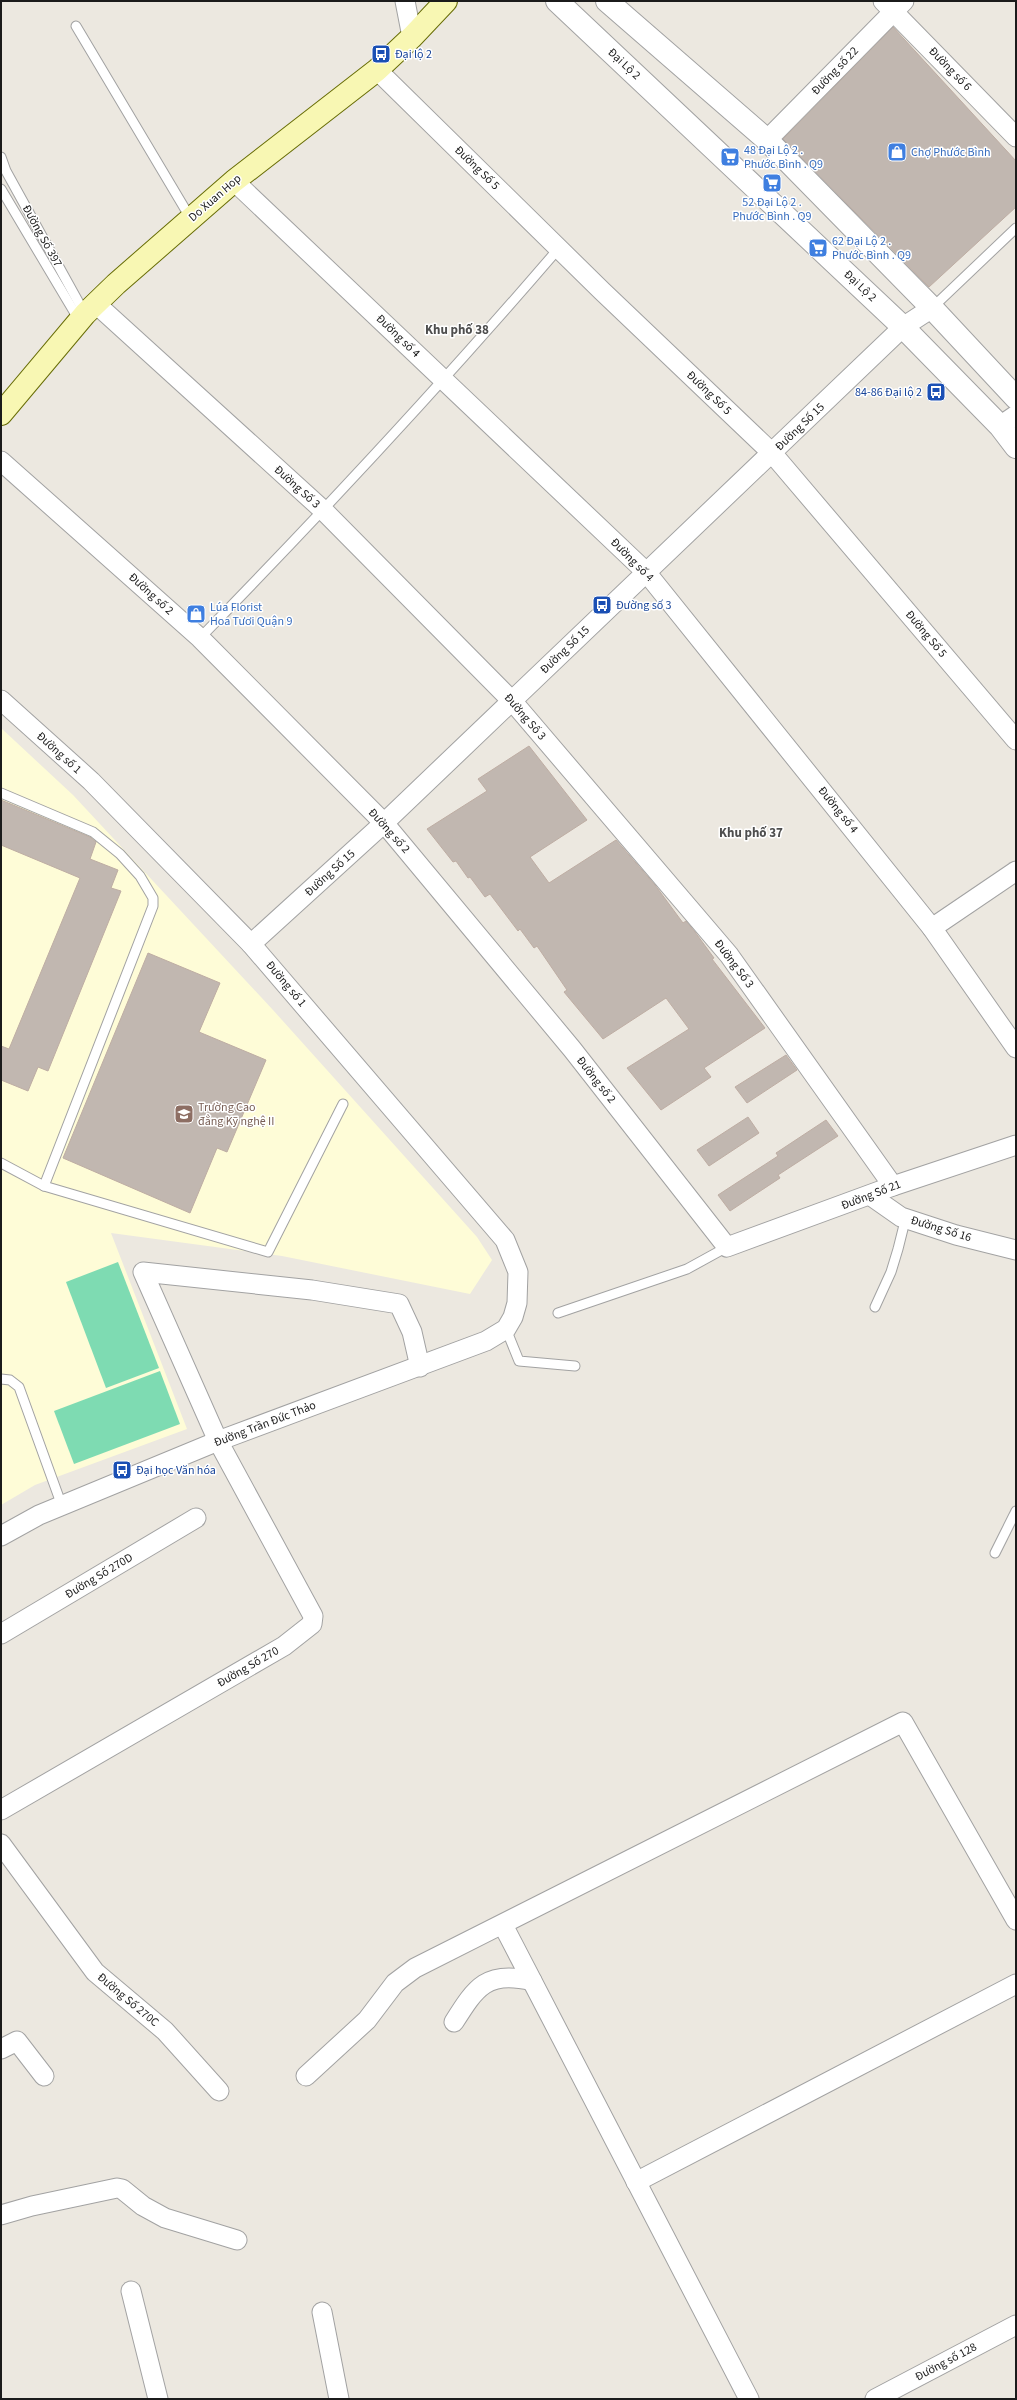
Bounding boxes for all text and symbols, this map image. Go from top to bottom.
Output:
bus stop icon: Đại lộ 2 [370,43,392,65]
street label: Đường số 22 [808,43,863,99]
street label: Đường số 6 [925,43,975,95]
street label: Đại Lộ 2 [604,44,644,84]
place label: Đại lộ 2 [395,46,432,63]
shop icon: Chợ Phước Bình [886,141,908,163]
street label: Đường Số 5 [451,142,503,194]
place label: 48 Đại Lộ 2 . Phước Bình . Q9 [744,142,823,173]
place label: Chợ Phước Bình [911,144,991,161]
supermarket icon: 48 Đại Lộ 2 . Phước Bình . Q9 [719,146,741,168]
street label: Do Xuan Hop [185,170,245,226]
supermarket icon: 52 Đại Lộ 2 . Phước Bình . Q9 [761,172,783,194]
place label: 52 Đại Lộ 2 . Phước Bình . Q9 [732,194,812,225]
street label: Đường Số 397 [18,202,66,270]
place label: 62 Đại Lộ 2 . Phước Bình . Q9 [832,233,911,264]
supermarket icon: 62 Đại Lộ 2 . Phước Bình . Q9 [807,237,829,259]
street label: Đại Lộ 2 [840,266,880,306]
street label: Đường số 4 [372,311,424,361]
district label: Khu phố 38 [425,321,489,339]
street label: Đường Số 5 [683,367,735,419]
bus stop icon: 84-86 Đại lộ 2 [925,381,947,403]
place label: 84-86 Đại lộ 2 [855,384,922,401]
street label: Đường Số 15 [771,399,829,455]
street label: Đường Số 3 [270,462,324,512]
street label: Đường số 4 [606,534,658,586]
street label: Đường số 2 [125,569,177,619]
bus stop icon: Đường số 3 [591,594,613,616]
place label: Đường số 3 [616,597,672,614]
place label: Lúa Florist Hoa Tươi Quận 9 [210,599,292,630]
shop icon: Lúa Florist Hoa Tươi Quận 9 [185,603,207,625]
street label: Đường Số 5 [901,607,951,661]
street label: Đường Số 15 [536,622,594,678]
street label: Đường Số 3 [500,690,550,744]
street label: Đường số 1 [33,728,85,778]
street label: Đường số 4 [814,783,862,837]
street label: Đường số 2 [364,805,414,857]
district label: Khu phố 37 [719,824,783,842]
street label: Đường Số 15 [301,846,359,900]
street label: Đường Số 3 [710,936,758,992]
street label: Đường số 1 [262,957,310,1011]
street label: Đường số 2 [572,1053,620,1107]
place label: Trường Cao đẳng Kỹ nghệ II [198,1099,274,1130]
school or university icon: Trường Cao đẳng Kỹ nghệ II [173,1103,195,1125]
street label: Đường Số 21 [839,1176,903,1214]
street label: Đường Số 16 [908,1212,974,1246]
street label: Đường Trần Đức Thảo [212,1397,318,1451]
bus stop icon: Đại học Văn hóa [111,1459,133,1481]
place label: Đại học Văn hóa [136,1462,216,1479]
street label: Đường Số 270D [62,1549,136,1603]
street label: Đường Số 270 [214,1642,282,1692]
street label: Đường Số 270C [94,1969,163,2031]
street label: Đường số 128 [912,2339,980,2385]

